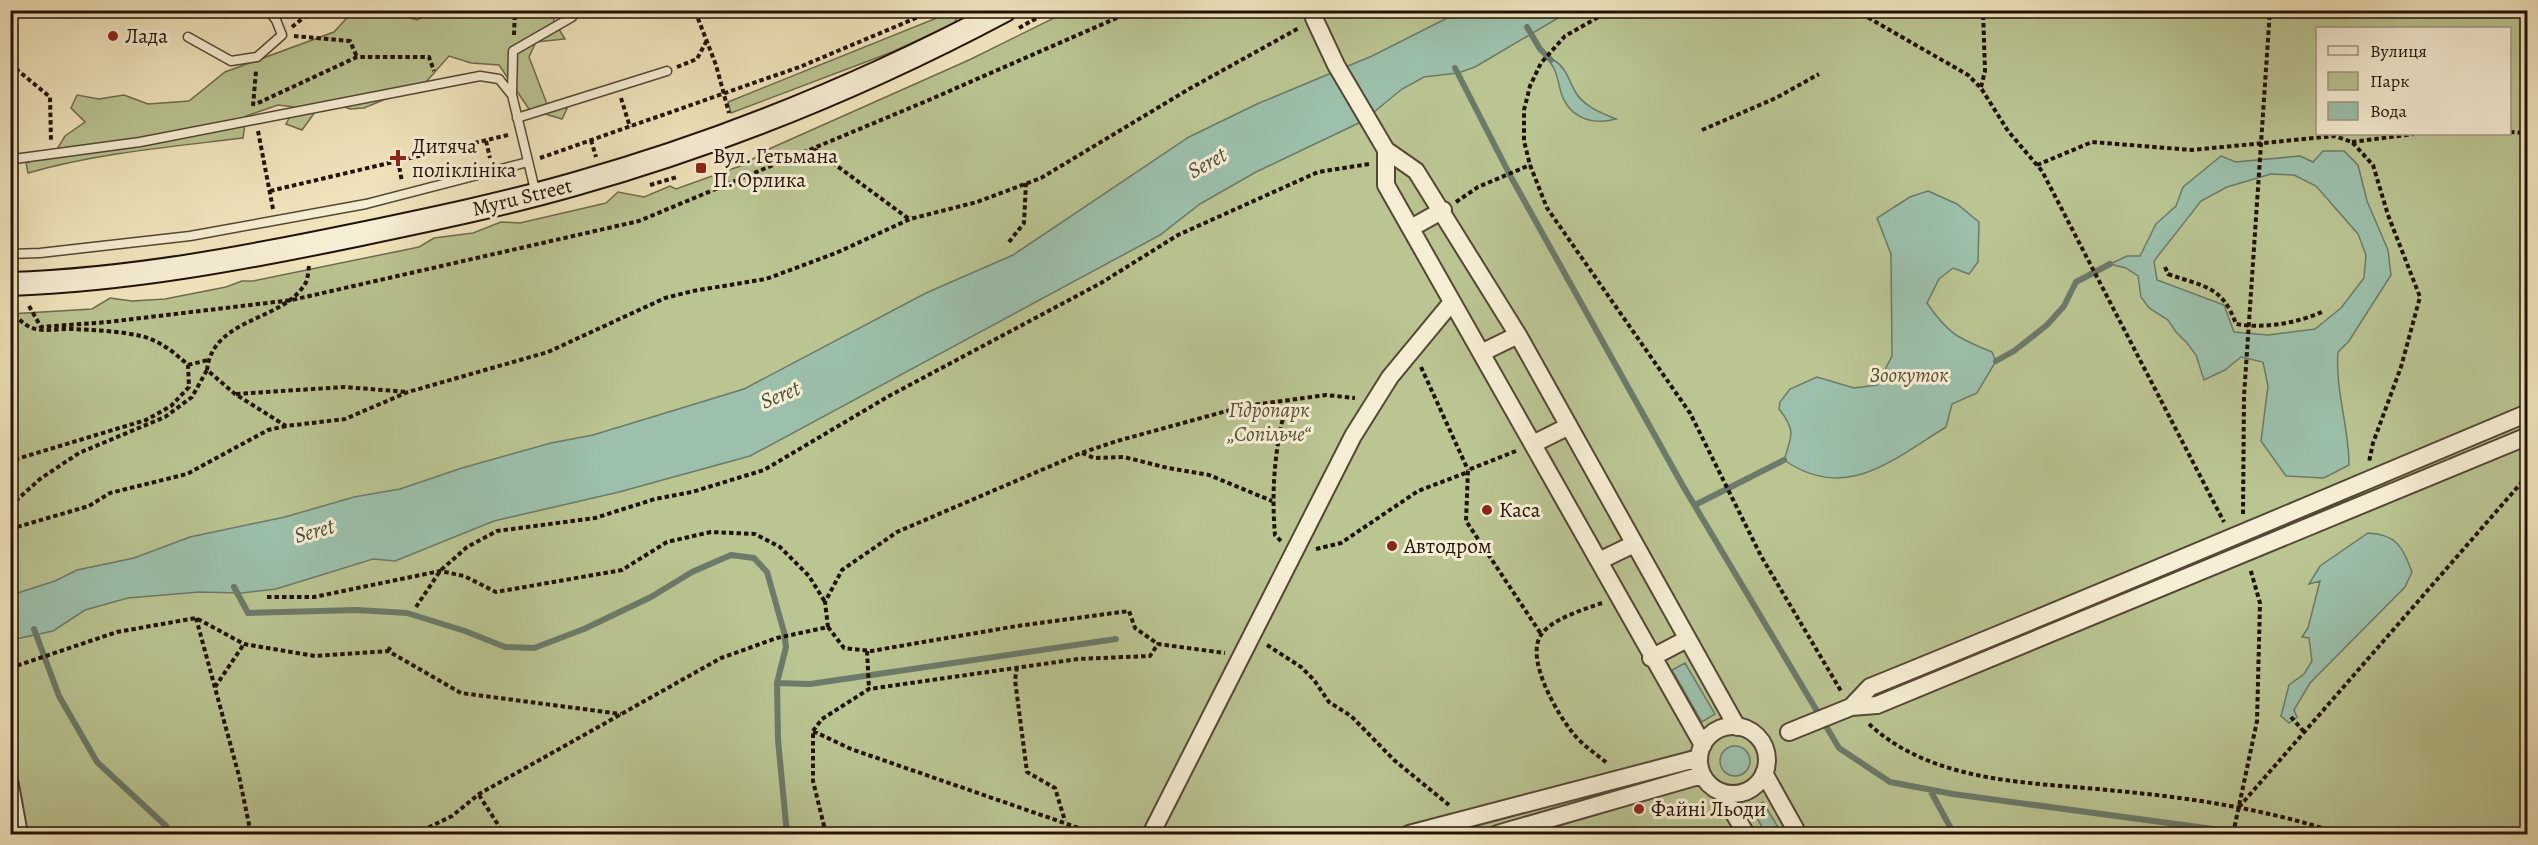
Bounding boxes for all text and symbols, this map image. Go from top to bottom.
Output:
place label: Лада [125,22,168,50]
legend [2316,27,2511,135]
marker: Лада [106,29,120,43]
text: Вулиця [2370,39,2427,63]
text: Парк [2370,69,2410,93]
text: Вода [2370,99,2408,123]
place label: Дитяча поліклініка [412,132,517,184]
water label: Seret [1182,140,1232,186]
place label: Вул. Гетьмана П. Орлика [713,142,838,194]
marker: Дитяча поліклініка [389,149,407,167]
marker: Вул. Гетьмана П. Орлика [694,161,708,175]
street label: Myru Street [469,171,575,223]
park label: Зоокуток [1869,361,1949,389]
water label: Seret [756,373,805,416]
park label: Гідропарк „Сопільче“ [1226,396,1312,448]
place label: Каса [1499,496,1541,524]
marker: Каса [1480,503,1494,517]
water label: Seret [291,511,338,551]
place label: Автодром [1403,532,1492,560]
marker: Автодром [1385,539,1399,553]
place label: Файні Льоди [1651,795,1766,823]
marker: Файні Льоди [1632,802,1646,816]

